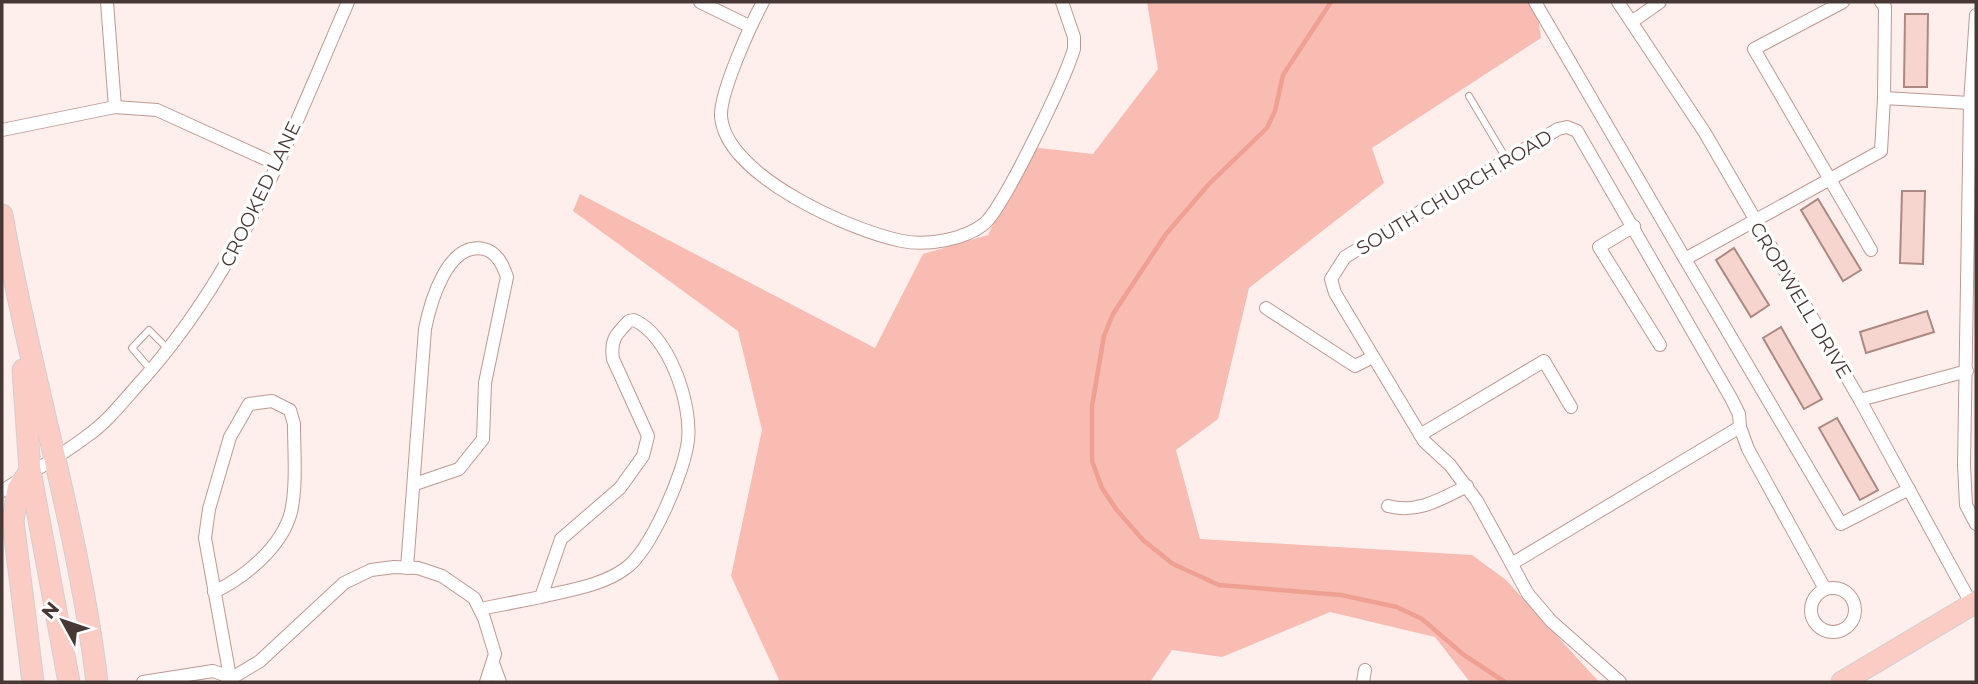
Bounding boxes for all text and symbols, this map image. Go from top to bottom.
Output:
street label: CROOKED LANE [215,118,306,271]
street label: SOUTH CHURCH ROAD [1352,125,1556,260]
street label: CROPWELL DRIVE [1745,218,1856,382]
north arrow [28,586,98,656]
text: N [37,597,64,624]

